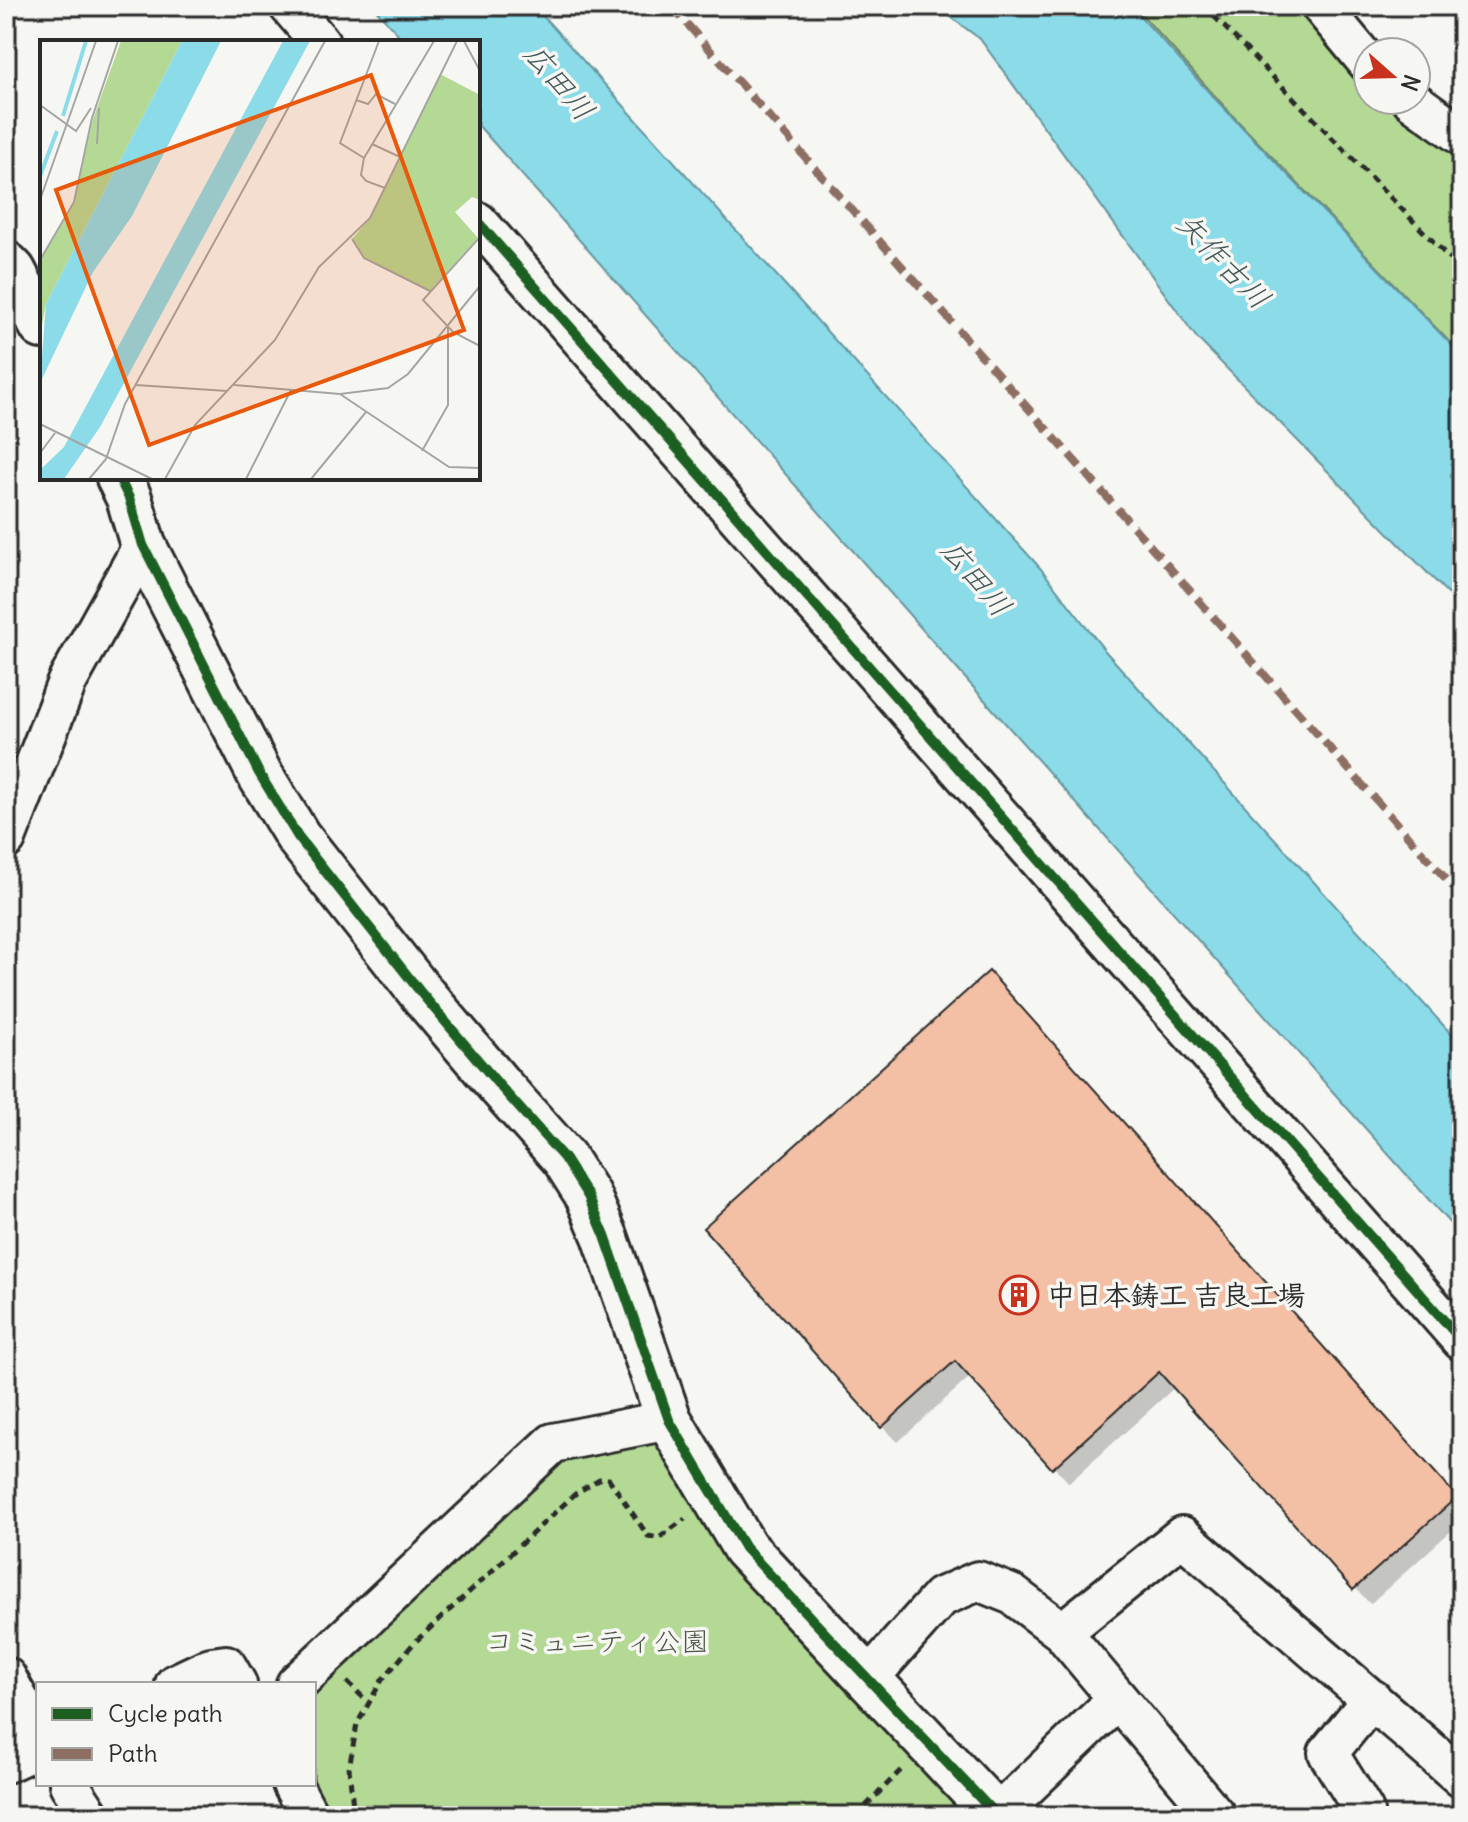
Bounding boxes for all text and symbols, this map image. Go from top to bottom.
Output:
water label: 広田川 [516,35,603,128]
north arrow [1352,36,1432,116]
inset map [40,40,480,480]
text: N [1395,71,1427,95]
water label: 矢作古川 [1168,204,1279,317]
water label: 広田川 [933,531,1020,624]
building icon: 中日本鋳工 吉良工場 [998,1274,1040,1316]
place label: 中日本鋳工 吉良工場 [1047,1277,1306,1313]
park label: コミュニティ公園 [485,1623,709,1659]
legend [36,1682,316,1786]
text: Cycle path [108,1698,223,1728]
text: Path [108,1738,158,1768]

